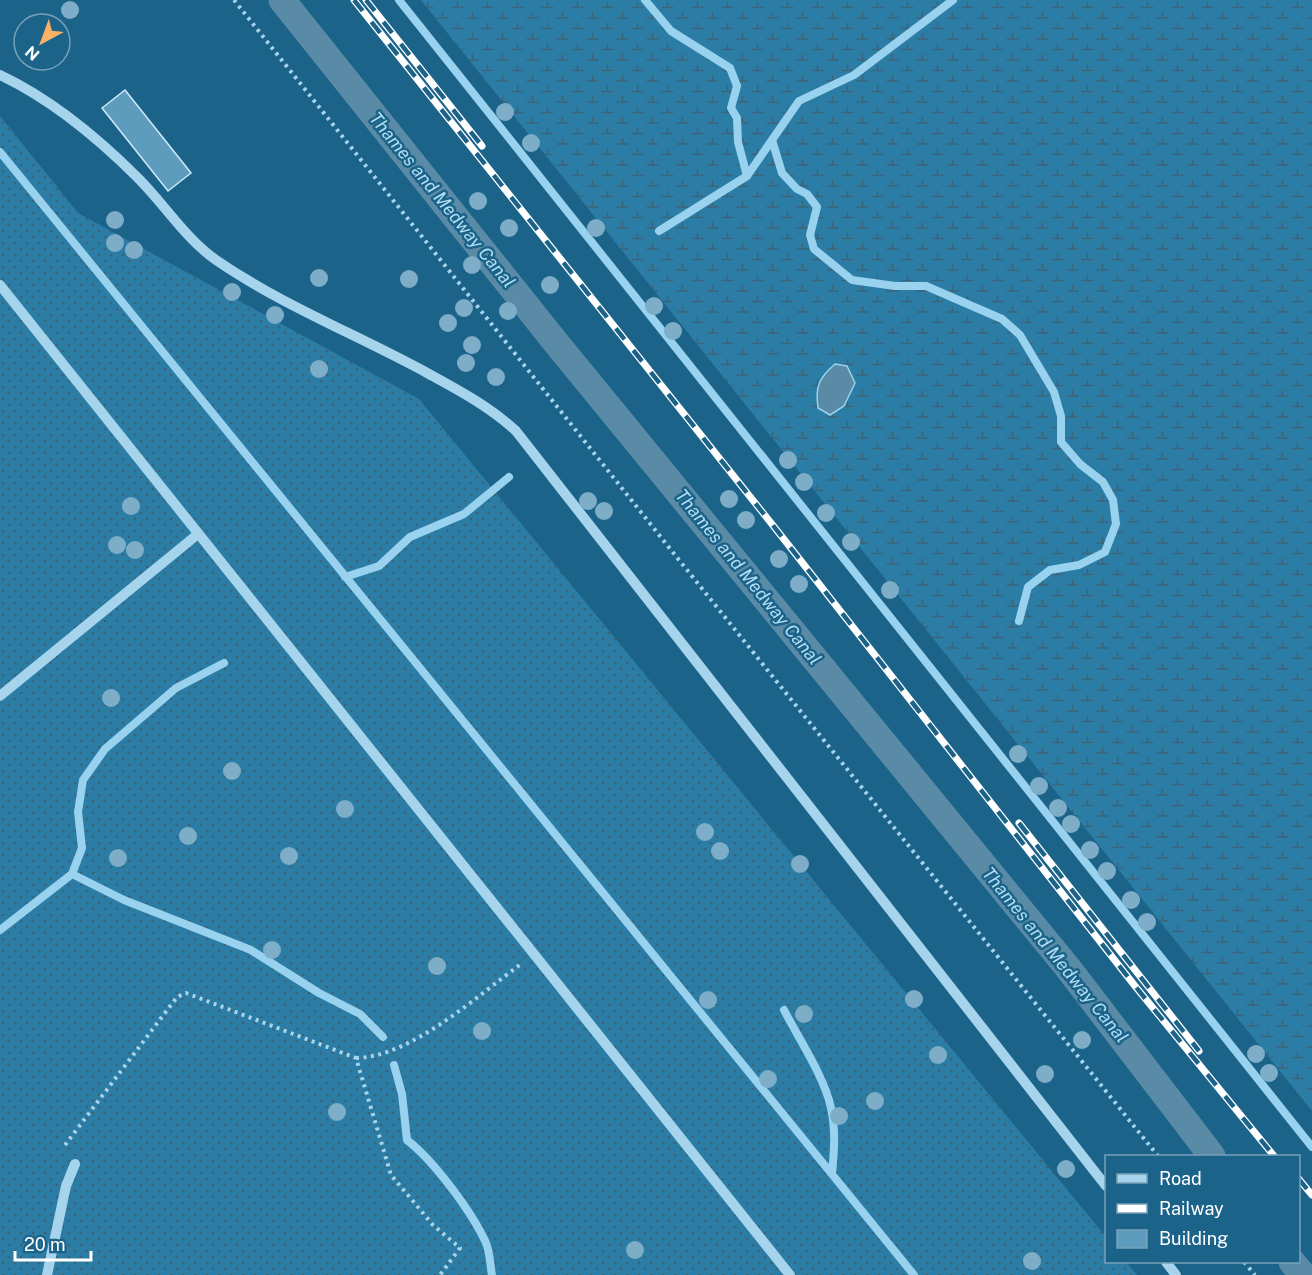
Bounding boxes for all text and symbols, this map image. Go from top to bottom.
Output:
north arrow [12,12,72,72]
text: N [22,42,43,64]
water label: Thames and Medway Canal [365,108,520,292]
water label: Thames and Medway Canal [671,485,826,669]
water label: Thames and Medway Canal [978,863,1133,1047]
legend [1105,1155,1300,1263]
text: Road [1159,1168,1202,1189]
text: Railway [1159,1198,1224,1219]
scale bar [15,1224,92,1262]
text: Building [1159,1228,1228,1249]
text: 20 m [24,1234,66,1255]

